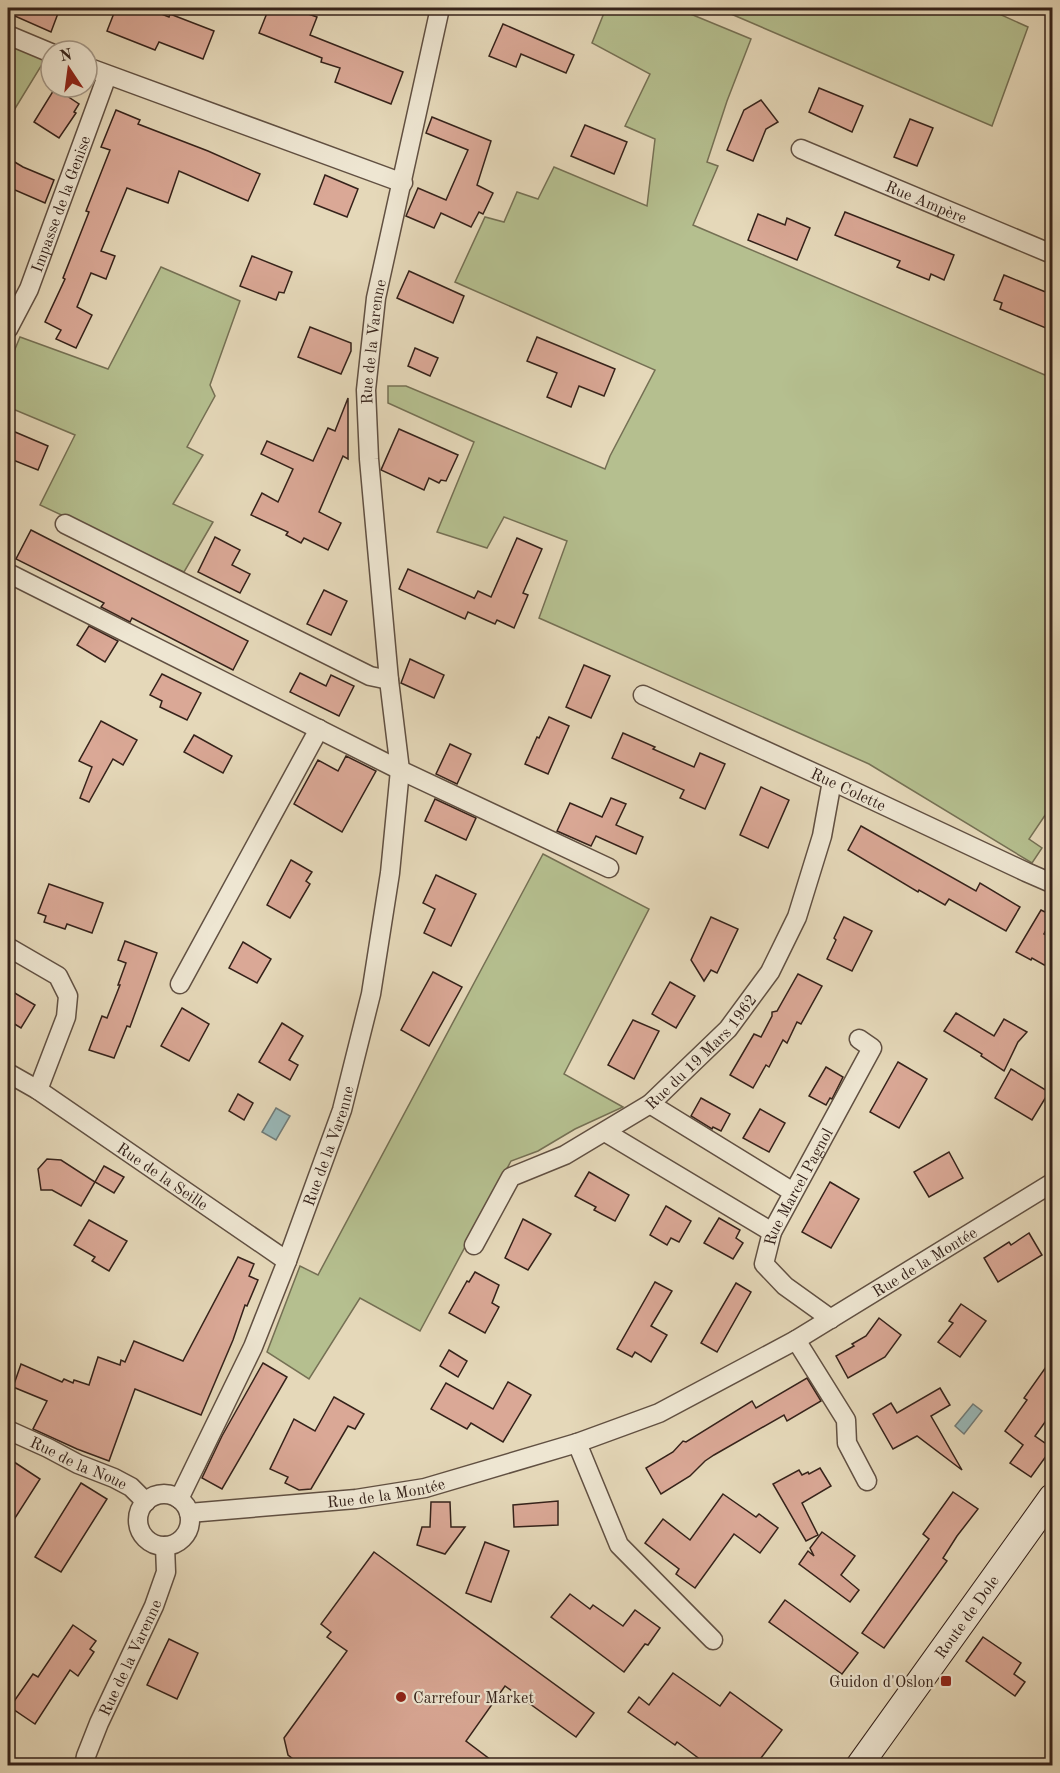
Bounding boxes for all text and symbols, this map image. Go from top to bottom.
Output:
north arrow [39,39,99,99]
text: N [58,47,75,66]
street label: Impasse de la Genise [30,134,94,275]
street label: Rue Ampère [883,179,969,227]
street label: Rue de la Varenne [360,278,390,405]
street label: Rue Colette [808,766,888,815]
street label: Rue du 19 Mars 1962 [644,992,761,1113]
street label: Rue de la Varenne [302,1084,358,1209]
street label: Rue Marcel Pagnol [763,1126,837,1247]
street label: Rue de la Seille [113,1141,210,1214]
street label: Rue de la Montée [870,1225,980,1301]
street label: Rue de la Noue [27,1435,129,1493]
street label: Rue de la Montée [326,1477,447,1511]
street label: Route de Dole [933,1573,1003,1662]
street label: Rue de la Varenne [97,1598,166,1719]
marker: Guidon d'Oslon [939,1674,953,1688]
place label: Guidon d'Oslon [829,1675,934,1691]
marker: Carrefour Market [394,1690,408,1704]
place label: Carrefour Market [413,1691,534,1707]

